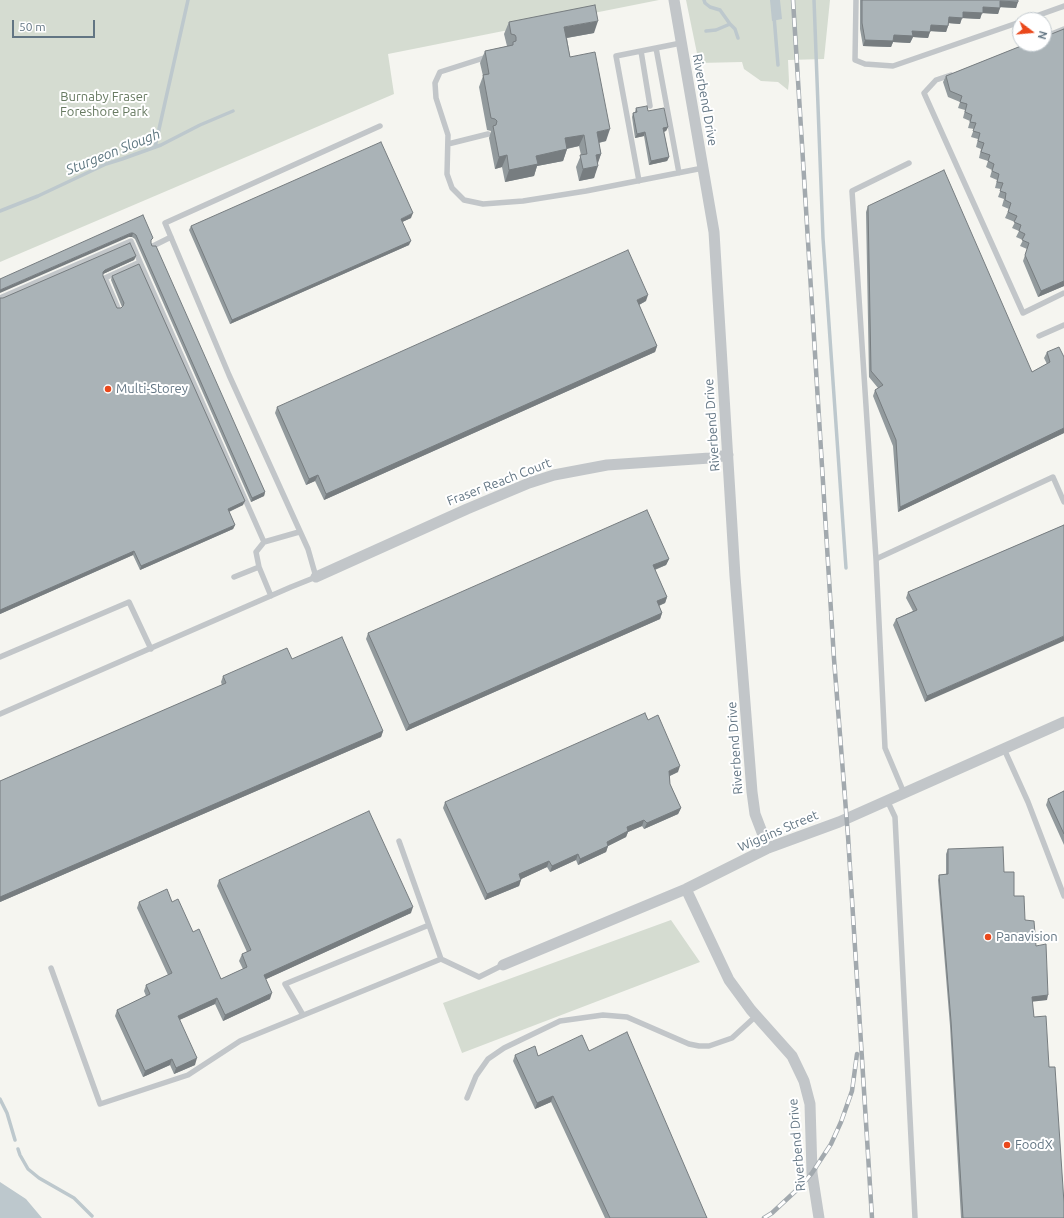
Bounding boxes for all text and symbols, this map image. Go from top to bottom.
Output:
scale bar [14,12,97,38]
north arrow [1012,12,1052,52]
text: 50 m [19,20,46,33]
text: N [1036,29,1049,41]
street label: Riverbend Drive [689,53,721,147]
park label: Burnaby Fraser Foreshore Park [60,89,148,120]
water label: Sturgeon Slough [63,125,163,179]
street label: Riverbend Drive [701,378,723,472]
place label: Multi-Storey [116,381,188,397]
marker: Multi-Storey [103,384,113,394]
street label: Fraser Reach Court [445,455,553,509]
street label: Riverbend Drive [724,701,746,795]
street label: Wiggins Street [735,807,821,855]
place label: Panavision [996,929,1058,945]
marker: Panavision [983,932,993,942]
street label: Riverbend Drive [785,1098,809,1192]
place label: FoodX [1015,1137,1053,1153]
marker: FoodX [1002,1140,1012,1150]

